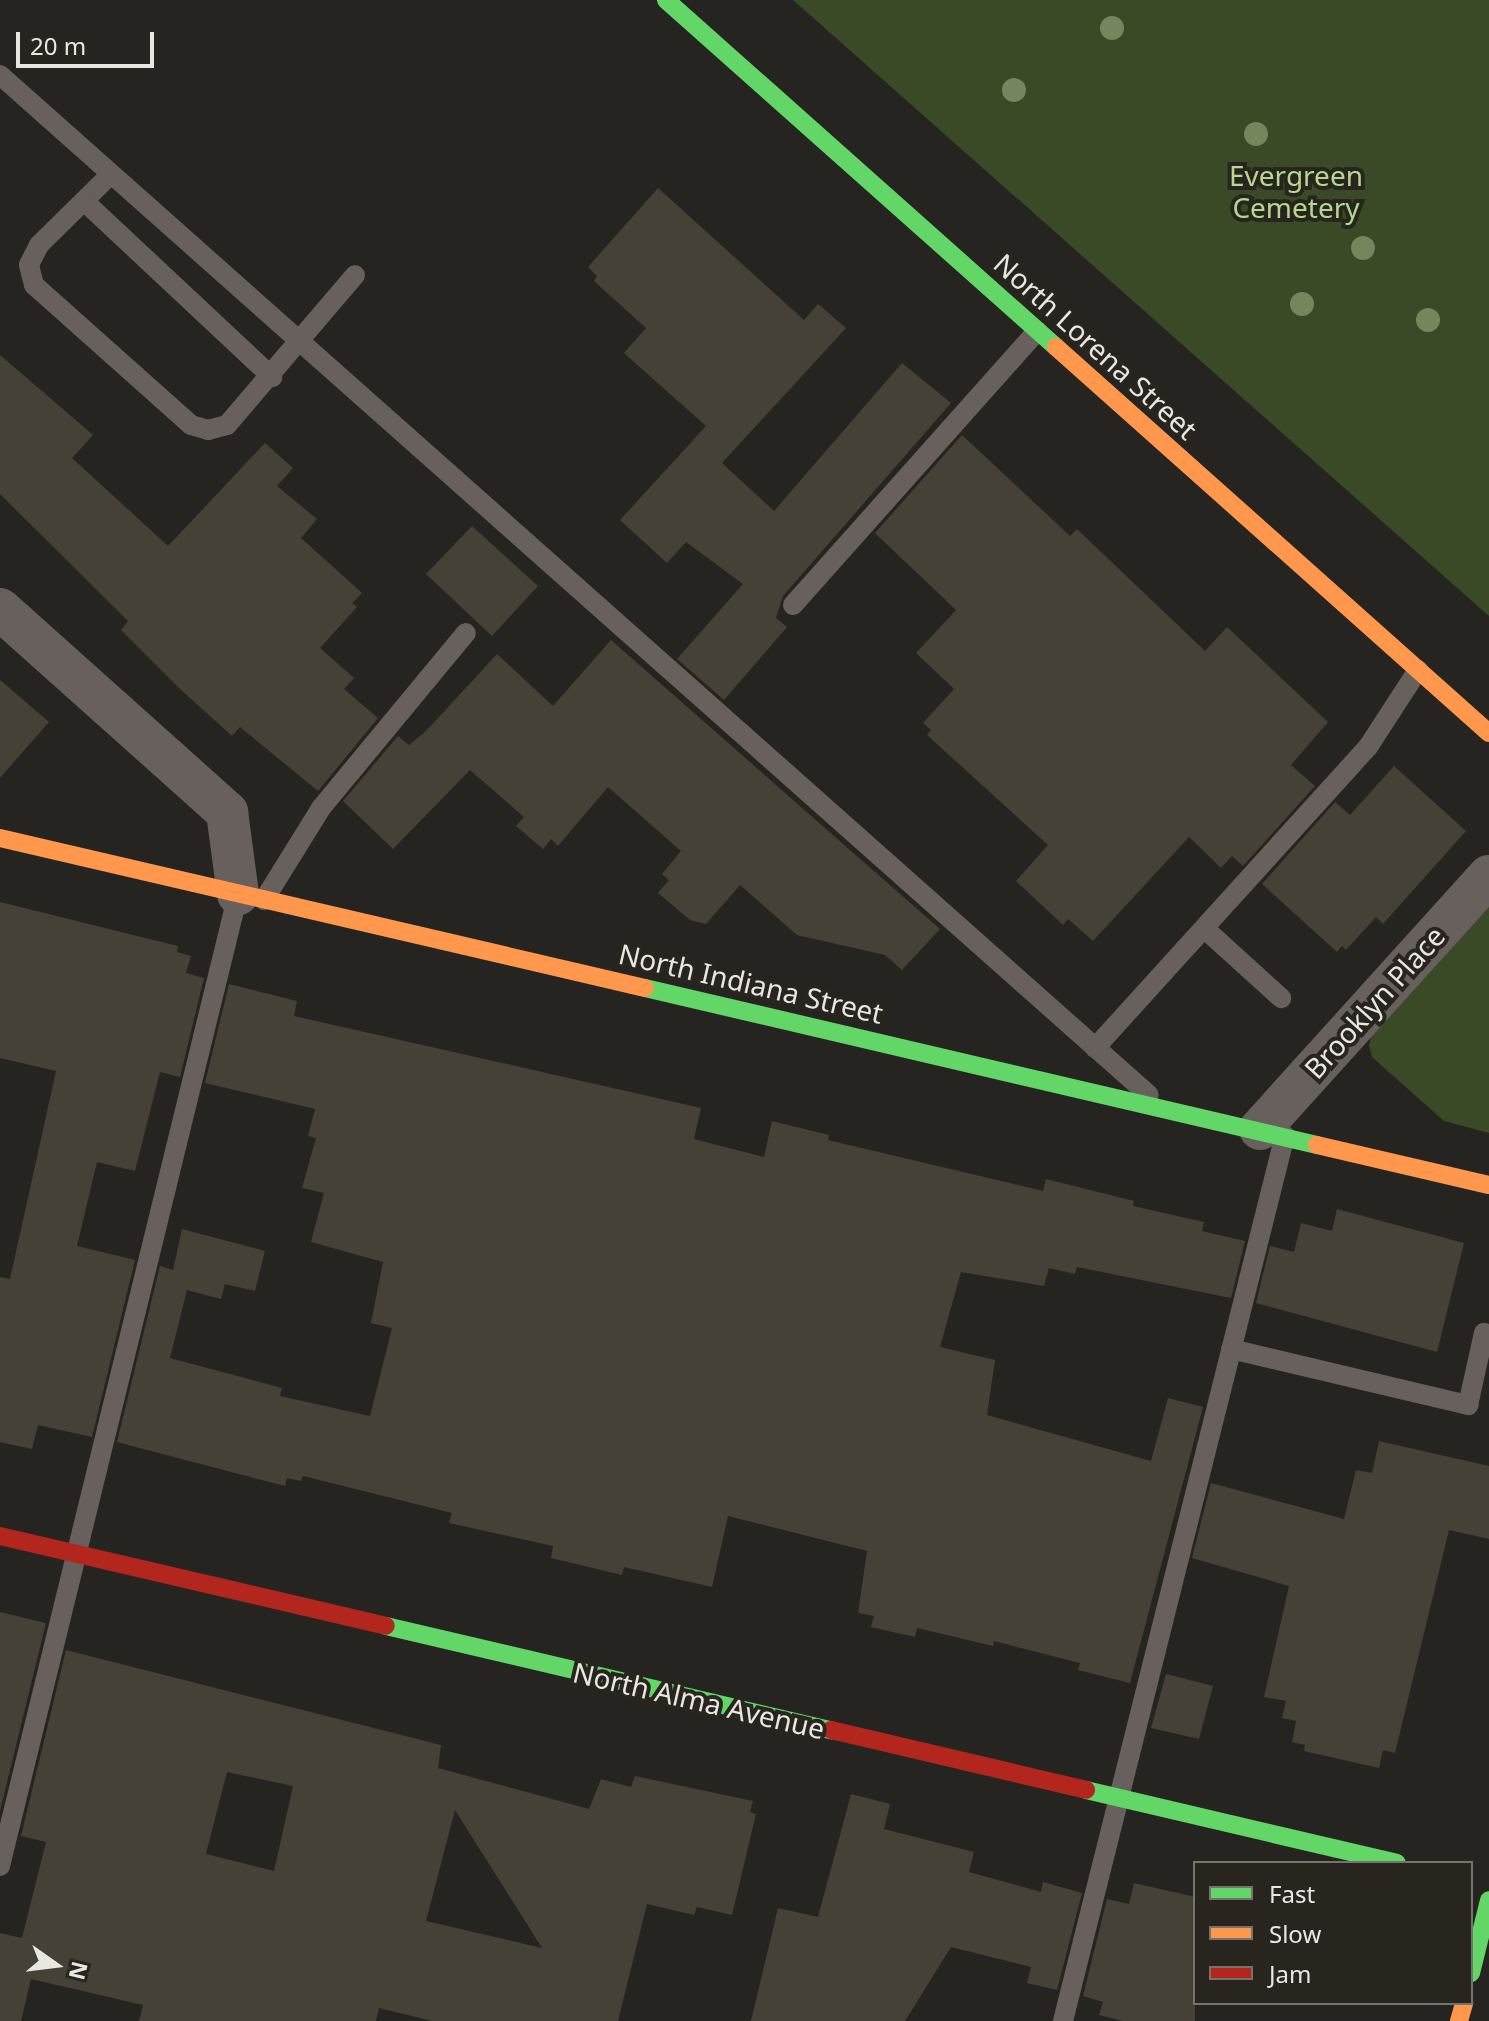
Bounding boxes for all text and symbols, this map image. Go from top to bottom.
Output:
scale bar [20,16,158,66]
text: 20 m [30,29,86,62]
park label: Evergreen Cemetery [1229,158,1363,224]
street label: North Lorena Street [988,246,1204,446]
street label: Brooklyn Place [1297,919,1451,1085]
street label: North Indiana Street [616,936,886,1030]
street label: North Alma Avenue [570,1655,828,1745]
legend [1193,1861,1473,2005]
text: Fast [1269,1877,1315,1910]
text: Slow [1269,1917,1321,1950]
north arrow [16,1925,96,2005]
text: Jam [1269,1957,1311,1990]
text: N [63,1958,96,1983]

